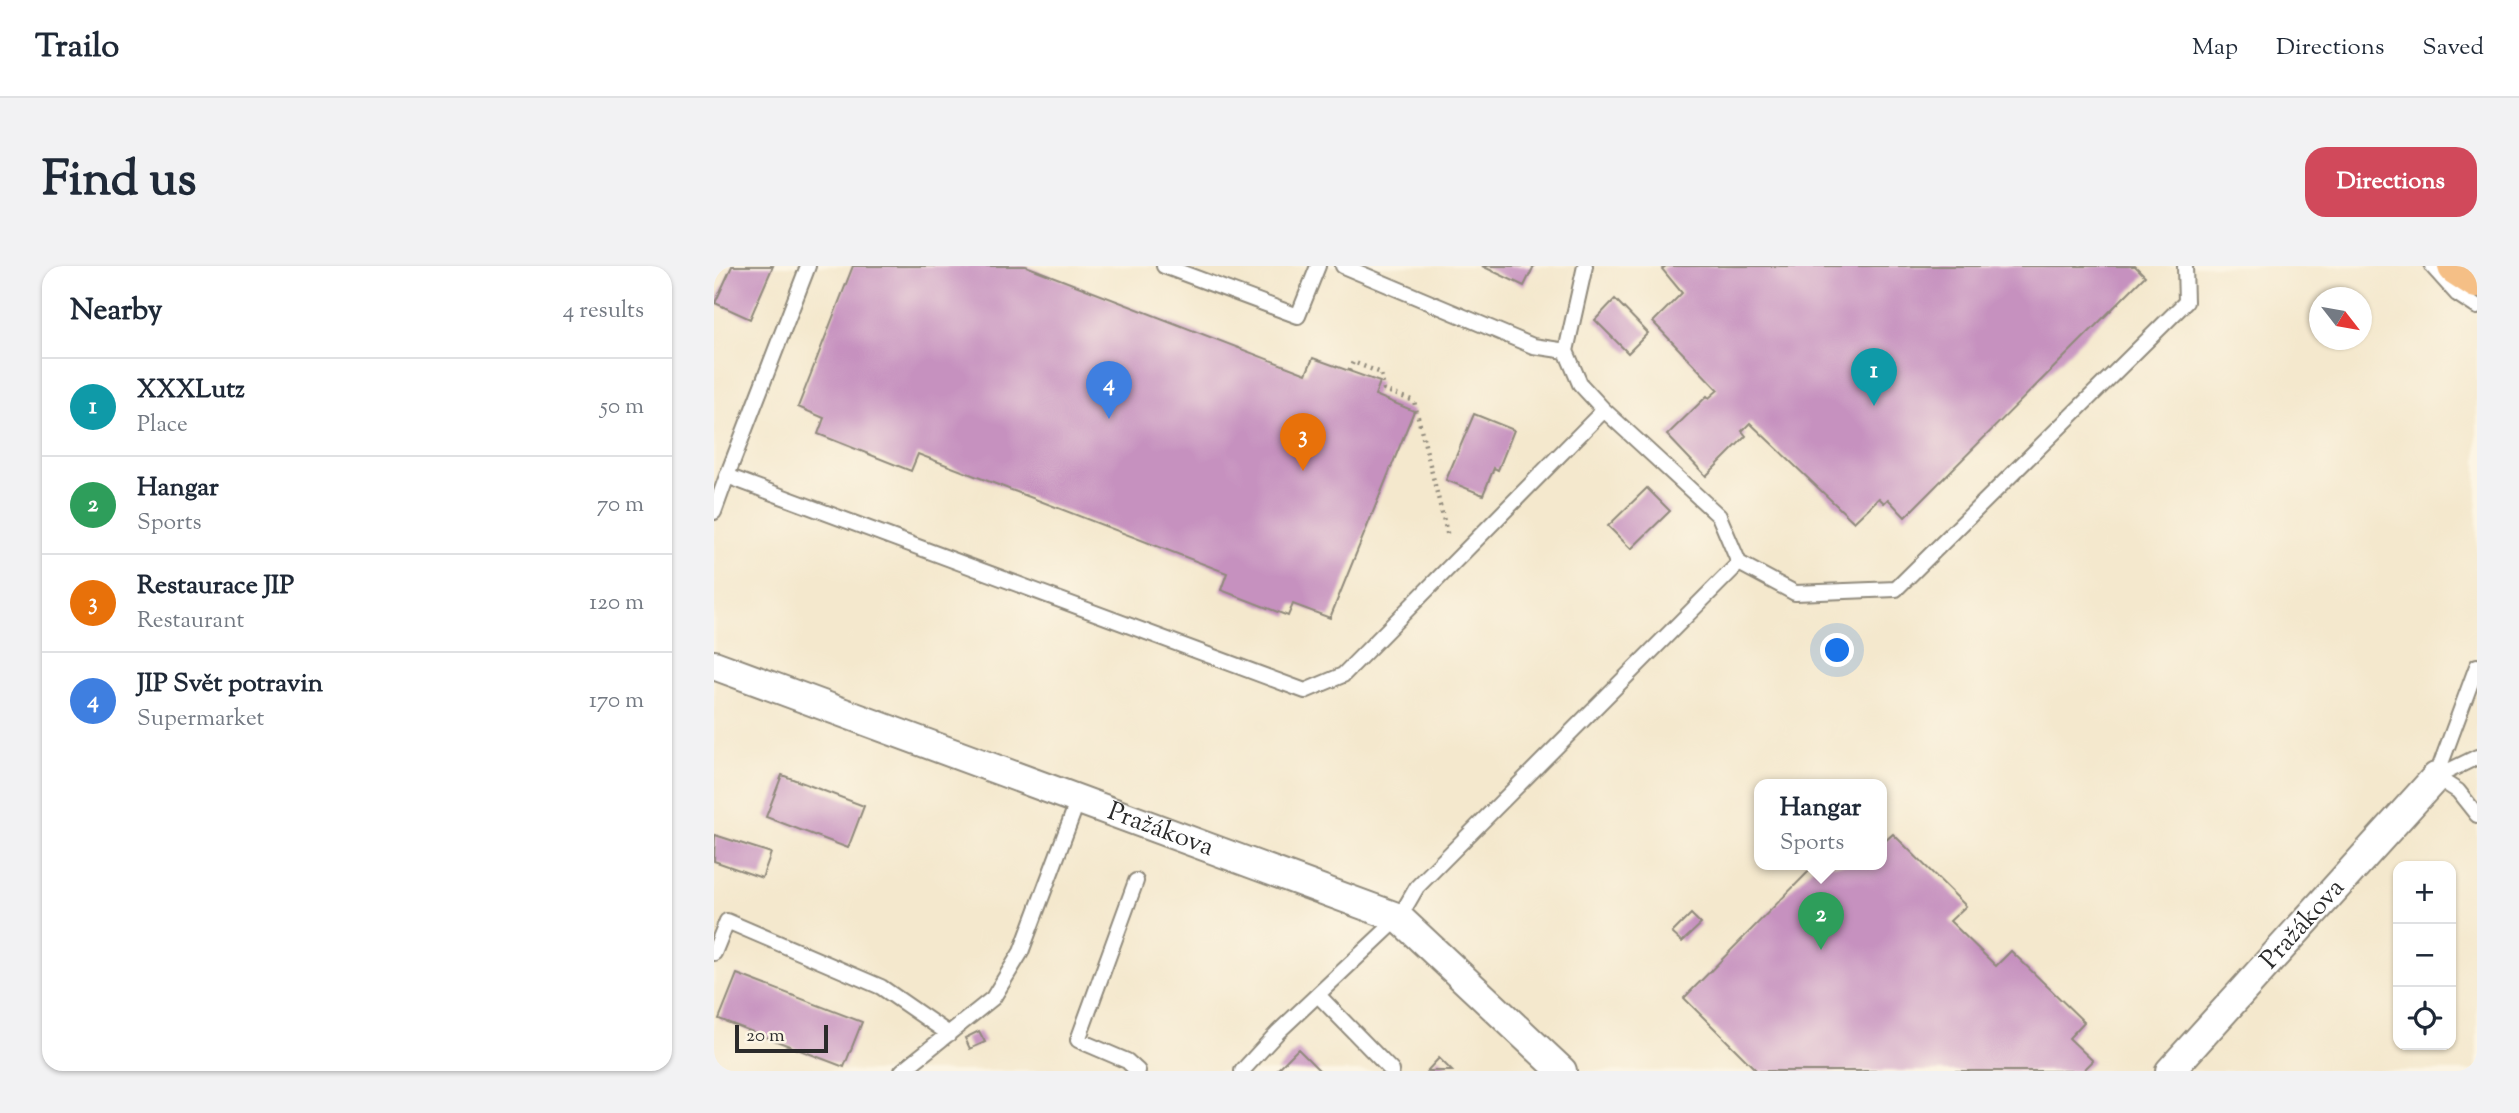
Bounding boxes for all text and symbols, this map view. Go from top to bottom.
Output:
text: Trailo [35,24,119,72]
text: Map [2192,31,2238,65]
text: Directions [2276,31,2384,65]
text: Saved [2422,31,2484,65]
text: Find us [42,147,196,217]
button: Directions [2305,147,2477,217]
north arrow [2309,287,2372,350]
text: Nearby [70,290,162,333]
text: 4 results [563,295,644,328]
pin: 1 [1851,348,1897,406]
pin: 4 [1086,361,1132,419]
text: XXXLutz [137,372,245,409]
text: 1 [89,391,97,424]
text: 50 m [600,391,644,424]
text: Place [137,409,188,442]
pin: 3 [1280,413,1326,471]
text: Hangar [137,470,219,507]
text: 2 [88,489,98,522]
text: 70 m [597,489,644,522]
text: Sports [137,507,202,540]
text: Restaurace JIP [137,568,294,605]
text: 3 [88,587,98,620]
text: 120 m [589,587,644,620]
text: Restaurant [137,605,244,638]
your location [1820,633,1854,667]
text: JIP Svět potravin [137,666,323,703]
text: 4 [87,685,99,718]
text: 170 m [589,685,644,718]
text: Supermarket [137,703,264,736]
popup [1754,779,1887,870]
text: Hangar [1780,790,1861,827]
street label: Pražákova [1102,793,1219,866]
text: Sports [1780,827,1844,860]
map controls [2393,861,2456,1050]
button: + [2393,861,2456,924]
street label: Pražákova [2252,871,2354,978]
pin: 2 [1798,892,1844,950]
button: − [2393,924,2456,987]
button: locate [2393,987,2456,1050]
scale bar [735,1022,828,1054]
text: 20 m [746,1023,785,1050]

